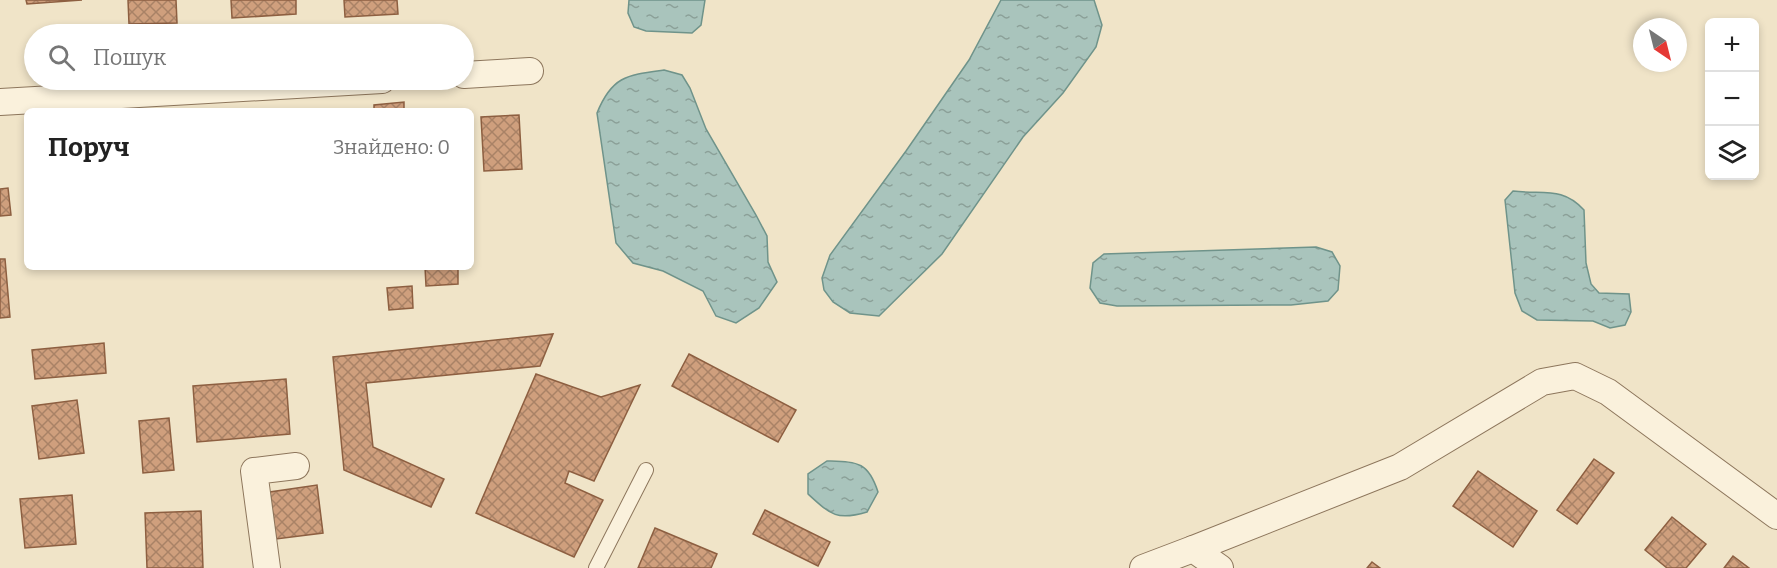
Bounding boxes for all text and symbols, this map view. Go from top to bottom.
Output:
north arrow [1633,18,1687,72]
map controls [1705,18,1759,180]
button: + [1705,18,1759,72]
search box [24,24,474,90]
icon: search [45,41,78,74]
text: Пошук [93,44,166,71]
button: − [1705,72,1759,126]
button: layers [1705,126,1759,180]
text: Поруч [48,132,130,163]
text: Знайдено: 0 [333,135,450,159]

